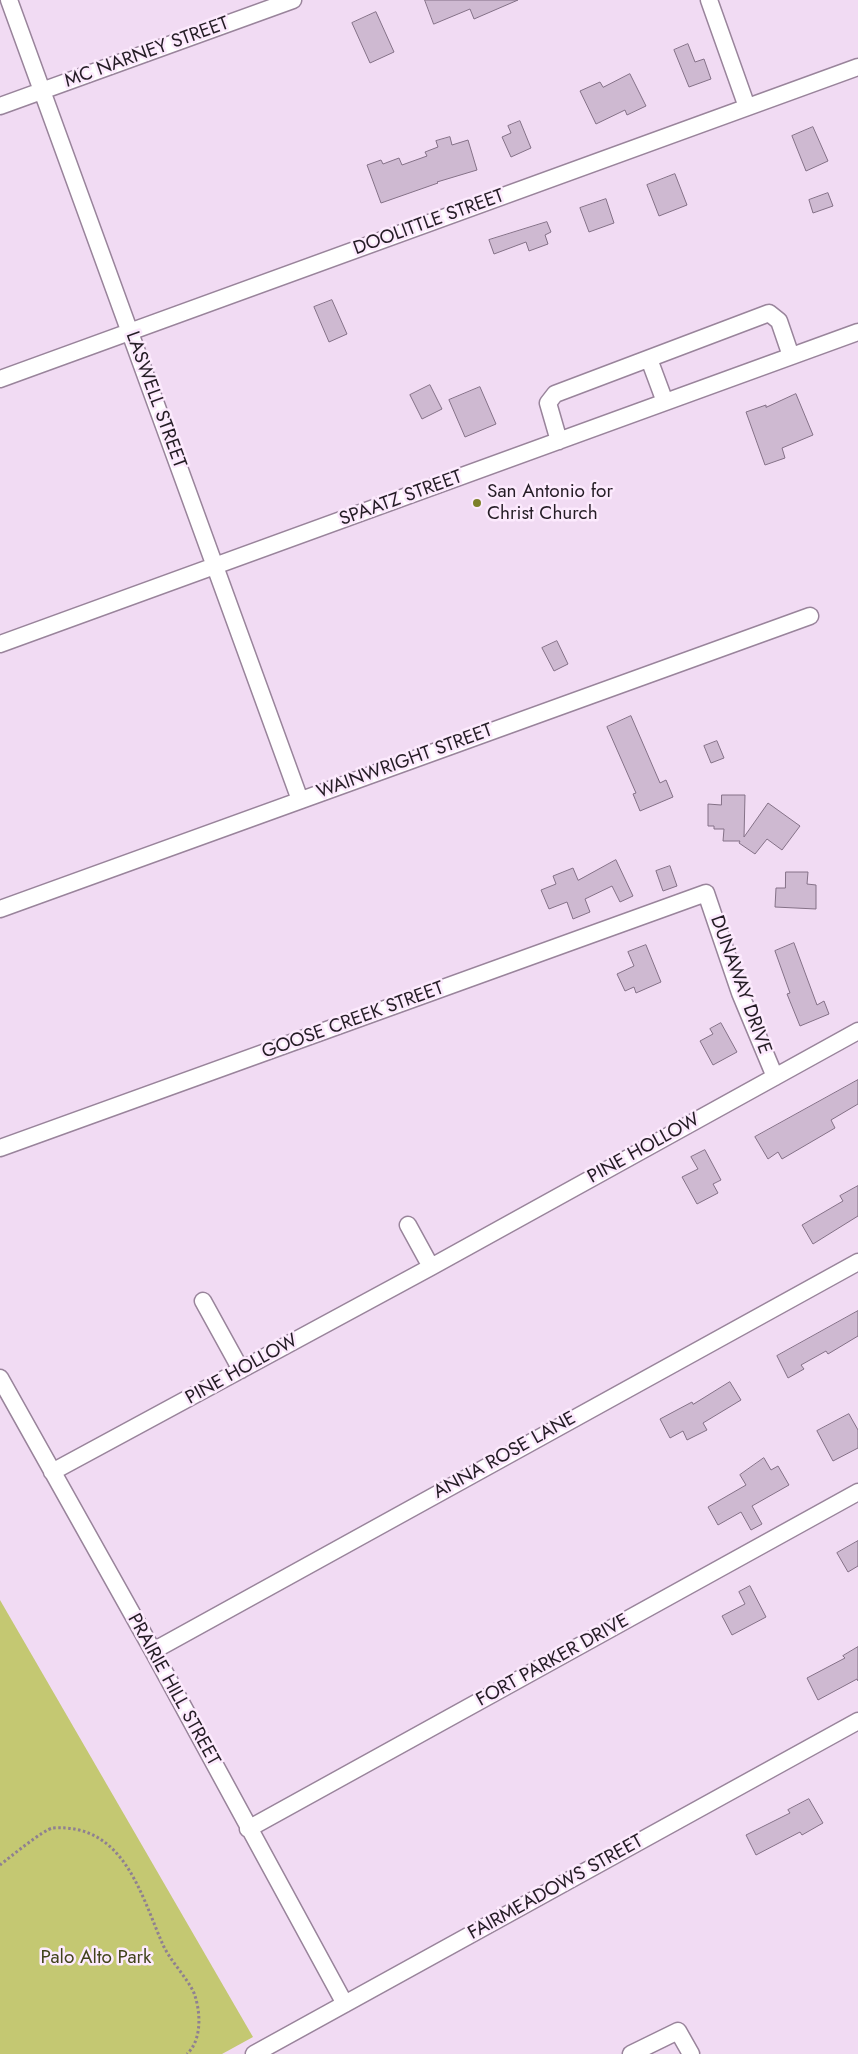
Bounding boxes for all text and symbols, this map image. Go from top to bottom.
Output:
street label: MC NARNEY STREET [62,13,232,93]
street label: DOOLITTLE STREET [351,185,507,261]
street label: LASWELL STREET [120,329,190,471]
street label: SPAATZ STREET [337,466,465,532]
place label: San Antonio for Christ Church [487,481,613,525]
marker: San Antonio for Christ Church [471,497,483,509]
street label: WAINWRIGHT STREET [314,720,496,804]
street label: DUNAWAY DRIVE [704,913,776,1057]
street label: GOOSE CREEK STREET [259,977,447,1065]
street label: PINE HOLLOW [584,1109,704,1189]
street label: PINE HOLLOW [182,1330,302,1410]
street label: ANNA ROSE LANE [430,1407,580,1505]
street label: PRAIRIE HILL STREET [122,1610,224,1770]
street label: FORT PARKER DRIVE [473,1610,633,1712]
street label: FAIRMEADOWS STREET [465,1830,647,1946]
park label: Palo Alto Park [41,1947,151,1969]

